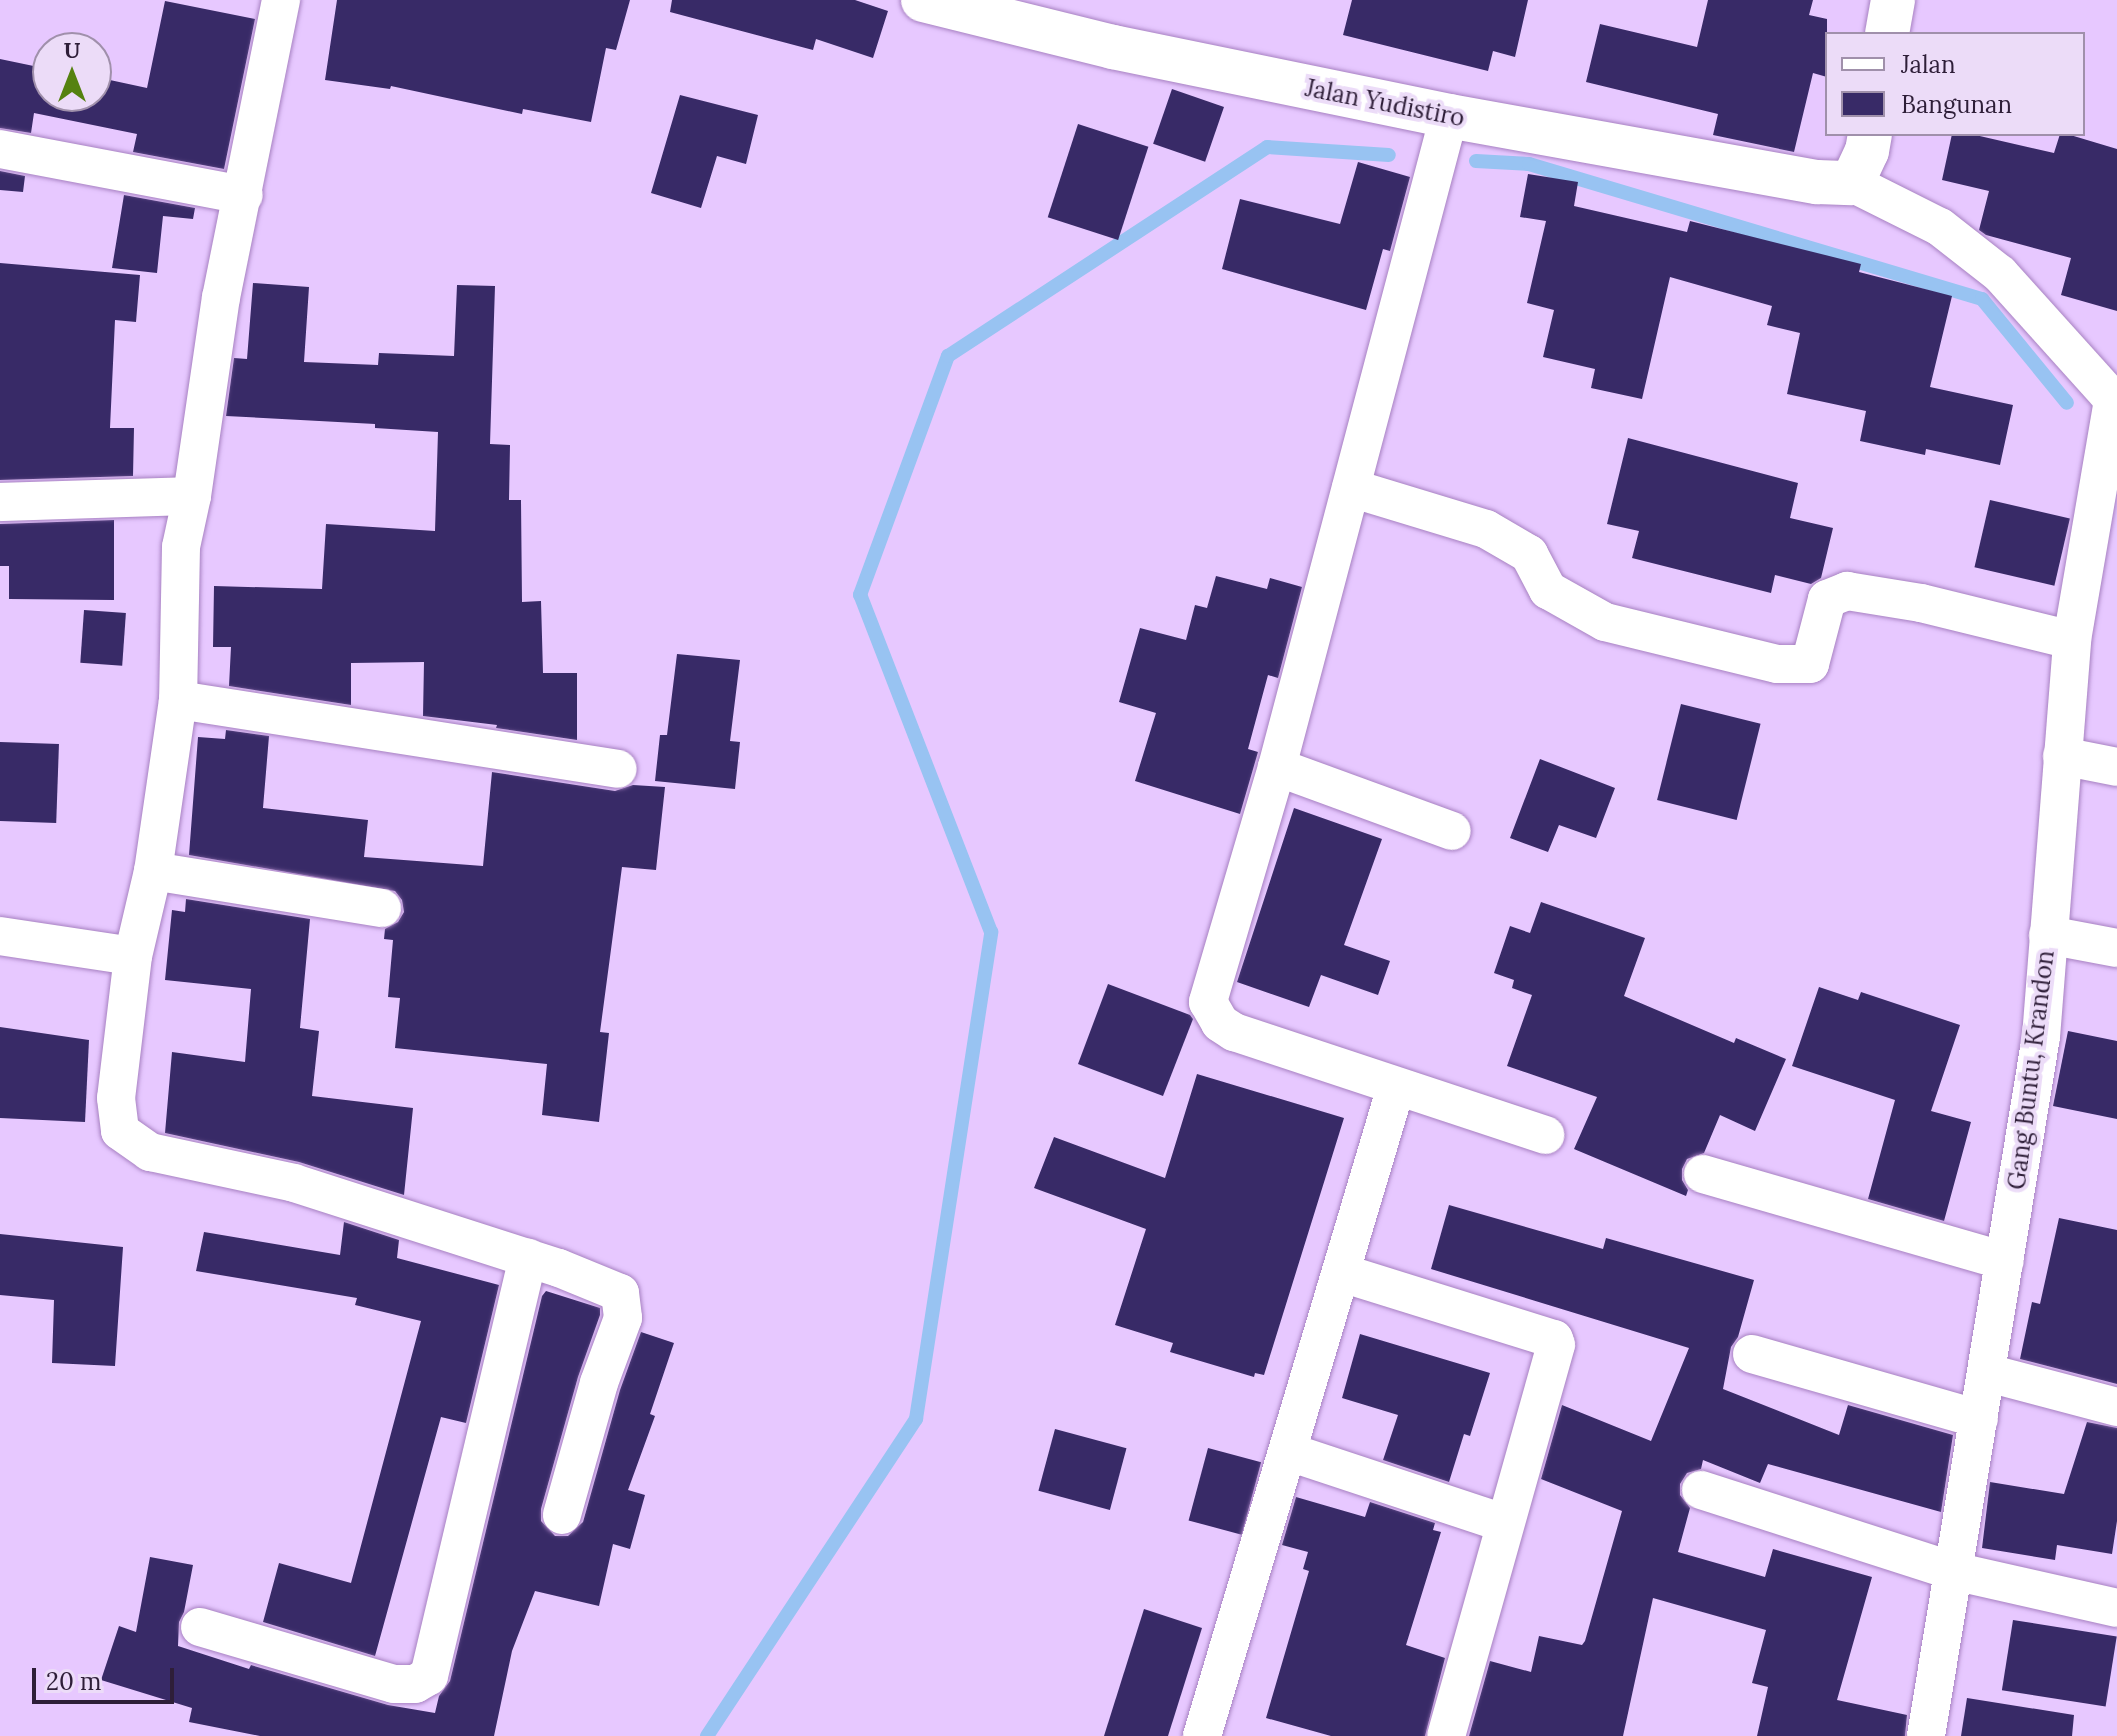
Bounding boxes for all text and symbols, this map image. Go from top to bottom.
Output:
north arrow [32,32,112,112]
legend [1825,32,2085,136]
text: U [64,36,80,64]
text: Jalan [1901,49,1955,80]
street label: Jalan Yudistiro [1303,73,1467,133]
text: Bangunan [1901,89,2012,120]
street label: Gang Buntu, Krandon [2002,949,2060,1191]
scale bar [36,1652,178,1702]
text: 20 m [46,1666,102,1697]

